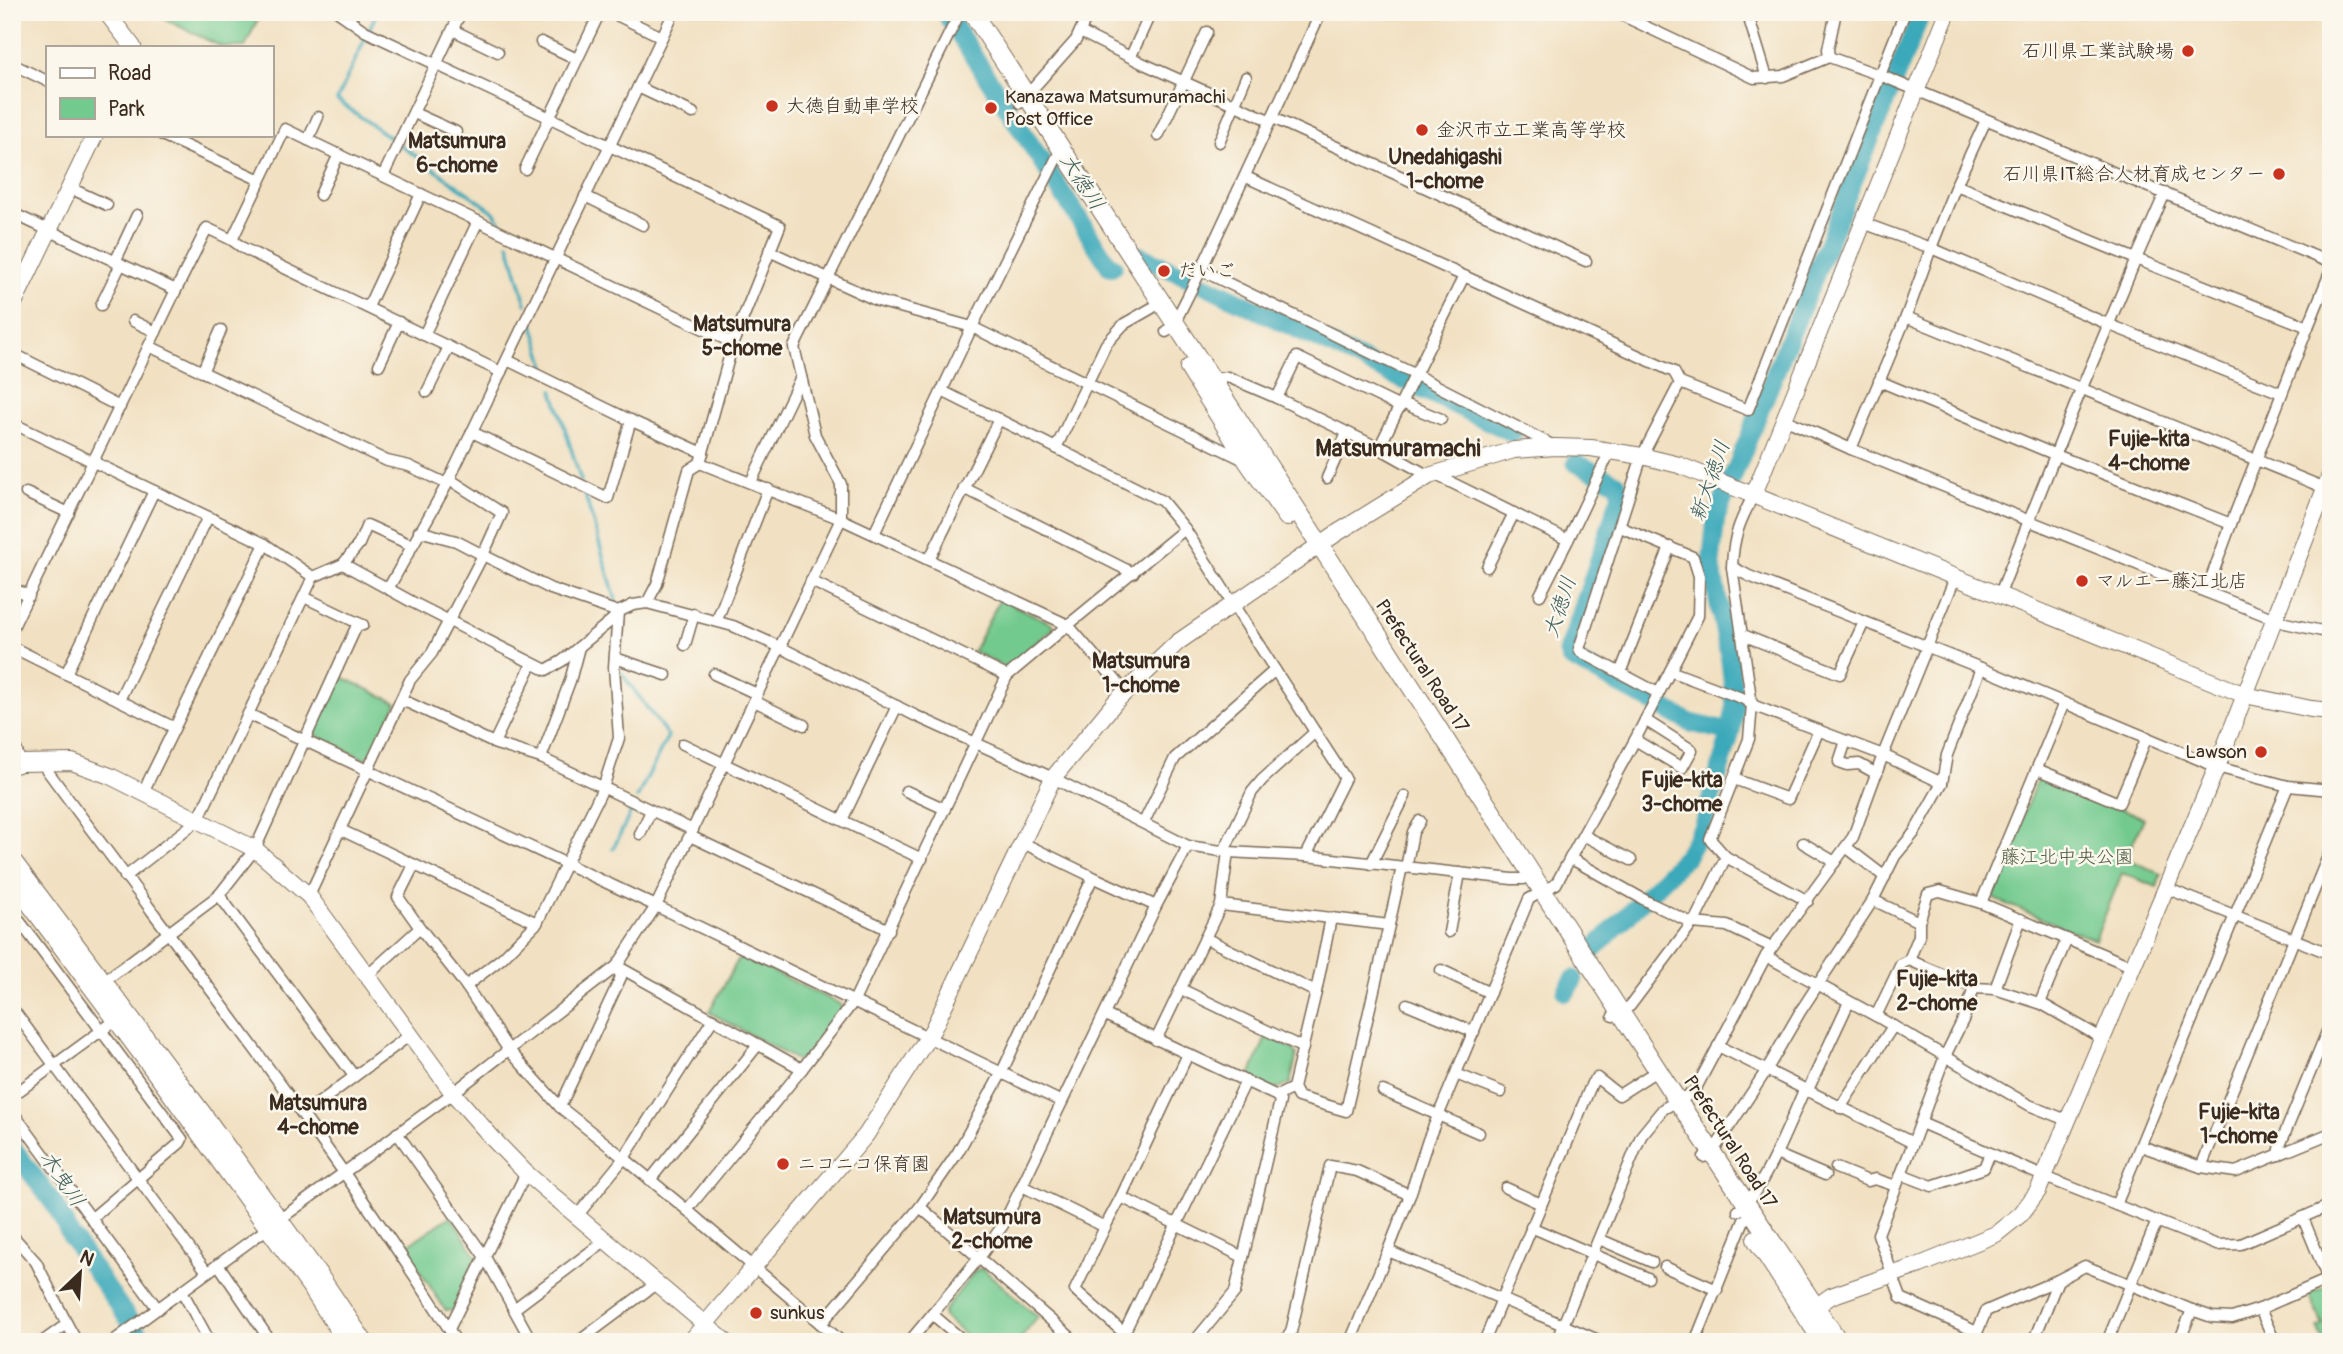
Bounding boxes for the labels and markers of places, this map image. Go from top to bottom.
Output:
place label: 石川県工業試験場 [2022,39,2174,63]
marker: 石川県工業試験場 [2180,43,2196,59]
place label: Kanazawa Matsumuramachi Post Office [1005,85,1225,131]
place label: 大徳自動車学校 [786,94,919,118]
marker: 大徳自動車学校 [764,98,780,114]
marker: Kanazawa Matsumuramachi Post Office [983,100,999,116]
place label: 金沢市立工業高等学校 [1436,118,1626,142]
marker: 金沢市立工業高等学校 [1414,122,1430,138]
place label: 石川県IT総合人材育成センター [2003,162,2265,186]
marker: 石川県IT総合人材育成センター [2271,166,2287,182]
place label: だいご [1178,259,1235,283]
marker: だいご [1156,263,1172,279]
place label: マルエー藤江北店 [2096,569,2248,593]
marker: マルエー藤江北店 [2074,573,2090,589]
place label: Lawson [2185,740,2247,764]
marker: Lawson [2253,744,2269,760]
place label: ニコニコ保育園 [797,1152,930,1176]
marker: ニコニコ保育園 [775,1156,791,1172]
place label: sunkus [770,1301,825,1325]
marker: sunkus [748,1305,764,1321]

